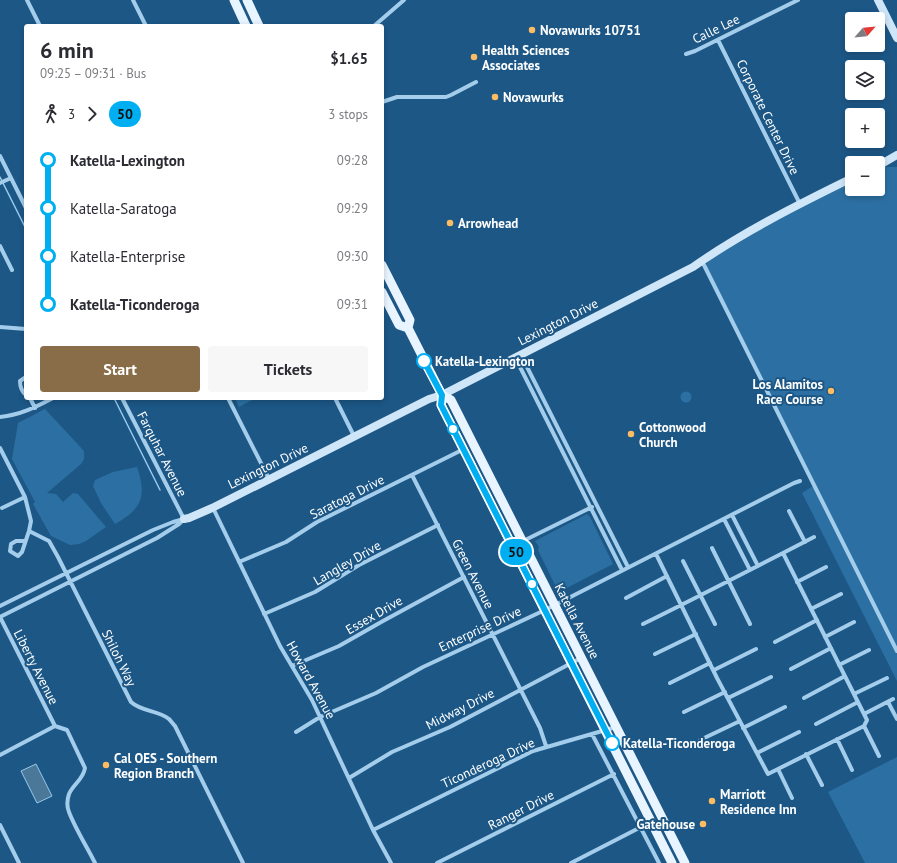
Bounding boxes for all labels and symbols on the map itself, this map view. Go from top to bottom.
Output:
street label: Calle Lee [690,10,742,48]
north arrow [845,12,885,52]
place label: Novawurks 10751 [540,22,641,39]
marker: Novawurks 10751 [527,25,537,35]
place label: Health Sciences Associates [482,42,570,74]
marker: Health Sciences Associates [469,52,479,62]
street label: Corporate Center Drive [733,57,803,177]
place label: Novawurks [503,89,564,106]
marker: Novawurks [490,92,500,102]
place label: Arrowhead [458,215,518,232]
marker: Arrowhead [445,218,455,228]
street label: Lexington Drive [515,295,601,349]
marker: Katella-Lexington [416,353,432,369]
place label: Katella-Lexington [435,353,535,370]
place label: Los Alamitos Race Course [753,376,824,408]
marker: Los Alamitos Race Course [826,386,836,396]
street label: Farquhar Avenue [133,409,191,499]
place label: Cottonwood Church [639,419,706,451]
unlabelled marker [447,423,459,435]
marker: Cottonwood Church [626,429,636,439]
street label: Lexington Drive [225,439,311,493]
street label: Saratoga Drive [307,471,387,523]
street label: Green Avenue [448,536,498,612]
street label: Langley Drive [310,537,384,589]
line badge: 50 [498,539,534,565]
unlabelled marker [526,578,538,590]
street label: Katella Avenue [551,580,603,662]
street label: Essex Drive [342,592,406,638]
street label: Enterprise Drive [436,602,524,656]
street label: Liberty Avenue [10,626,62,708]
street label: Shiloh Way [98,627,140,689]
street label: Howard Avenue [283,638,339,722]
street label: Midway Drive [423,684,497,734]
street label: Ticonderoga Drive [438,734,538,792]
marker: Katella-Ticonderoga [604,735,620,751]
place label: Katella-Ticonderoga [623,735,735,752]
place label: Cal OES - Southern Region Branch [114,750,217,782]
marker: Cal OES - Southern Region Branch [101,760,111,770]
street label: Ranger Drive [485,786,557,834]
place label: Marriott Residence Inn [720,786,797,818]
marker: Marriott Residence Inn [707,796,717,806]
place label: Gatehouse [636,816,695,833]
marker: Gatehouse [698,819,708,829]

